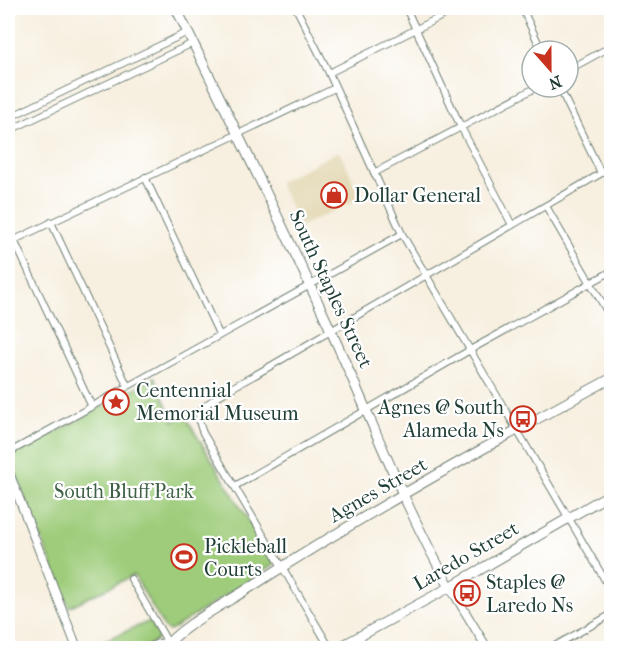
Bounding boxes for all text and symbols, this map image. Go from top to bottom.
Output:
north arrow [520,39,580,99]
text: N [545,71,564,94]
shop icon: Dollar General [319,180,349,210]
place label: Dollar General [354,184,482,207]
street label: South Staples Street [284,207,378,371]
place label: Centennial Memorial Museum [136,379,299,425]
place icon: Centennial Memorial Museum [101,387,131,417]
place label: Agnes @ South Alameda Ns [377,396,505,442]
bus stop icon: Agnes @ South Alameda Ns [508,404,538,434]
street label: Agnes Street [324,453,431,528]
park label: South Bluff Park [54,480,195,503]
street label: Laredo Street [409,517,523,595]
place label: Pickleball Courts [204,535,287,581]
sports icon: Pickleball Courts [169,542,199,572]
place label: Staples @ Laredo Ns [486,571,573,617]
bus stop icon: Staples @ Laredo Ns [452,578,482,608]

